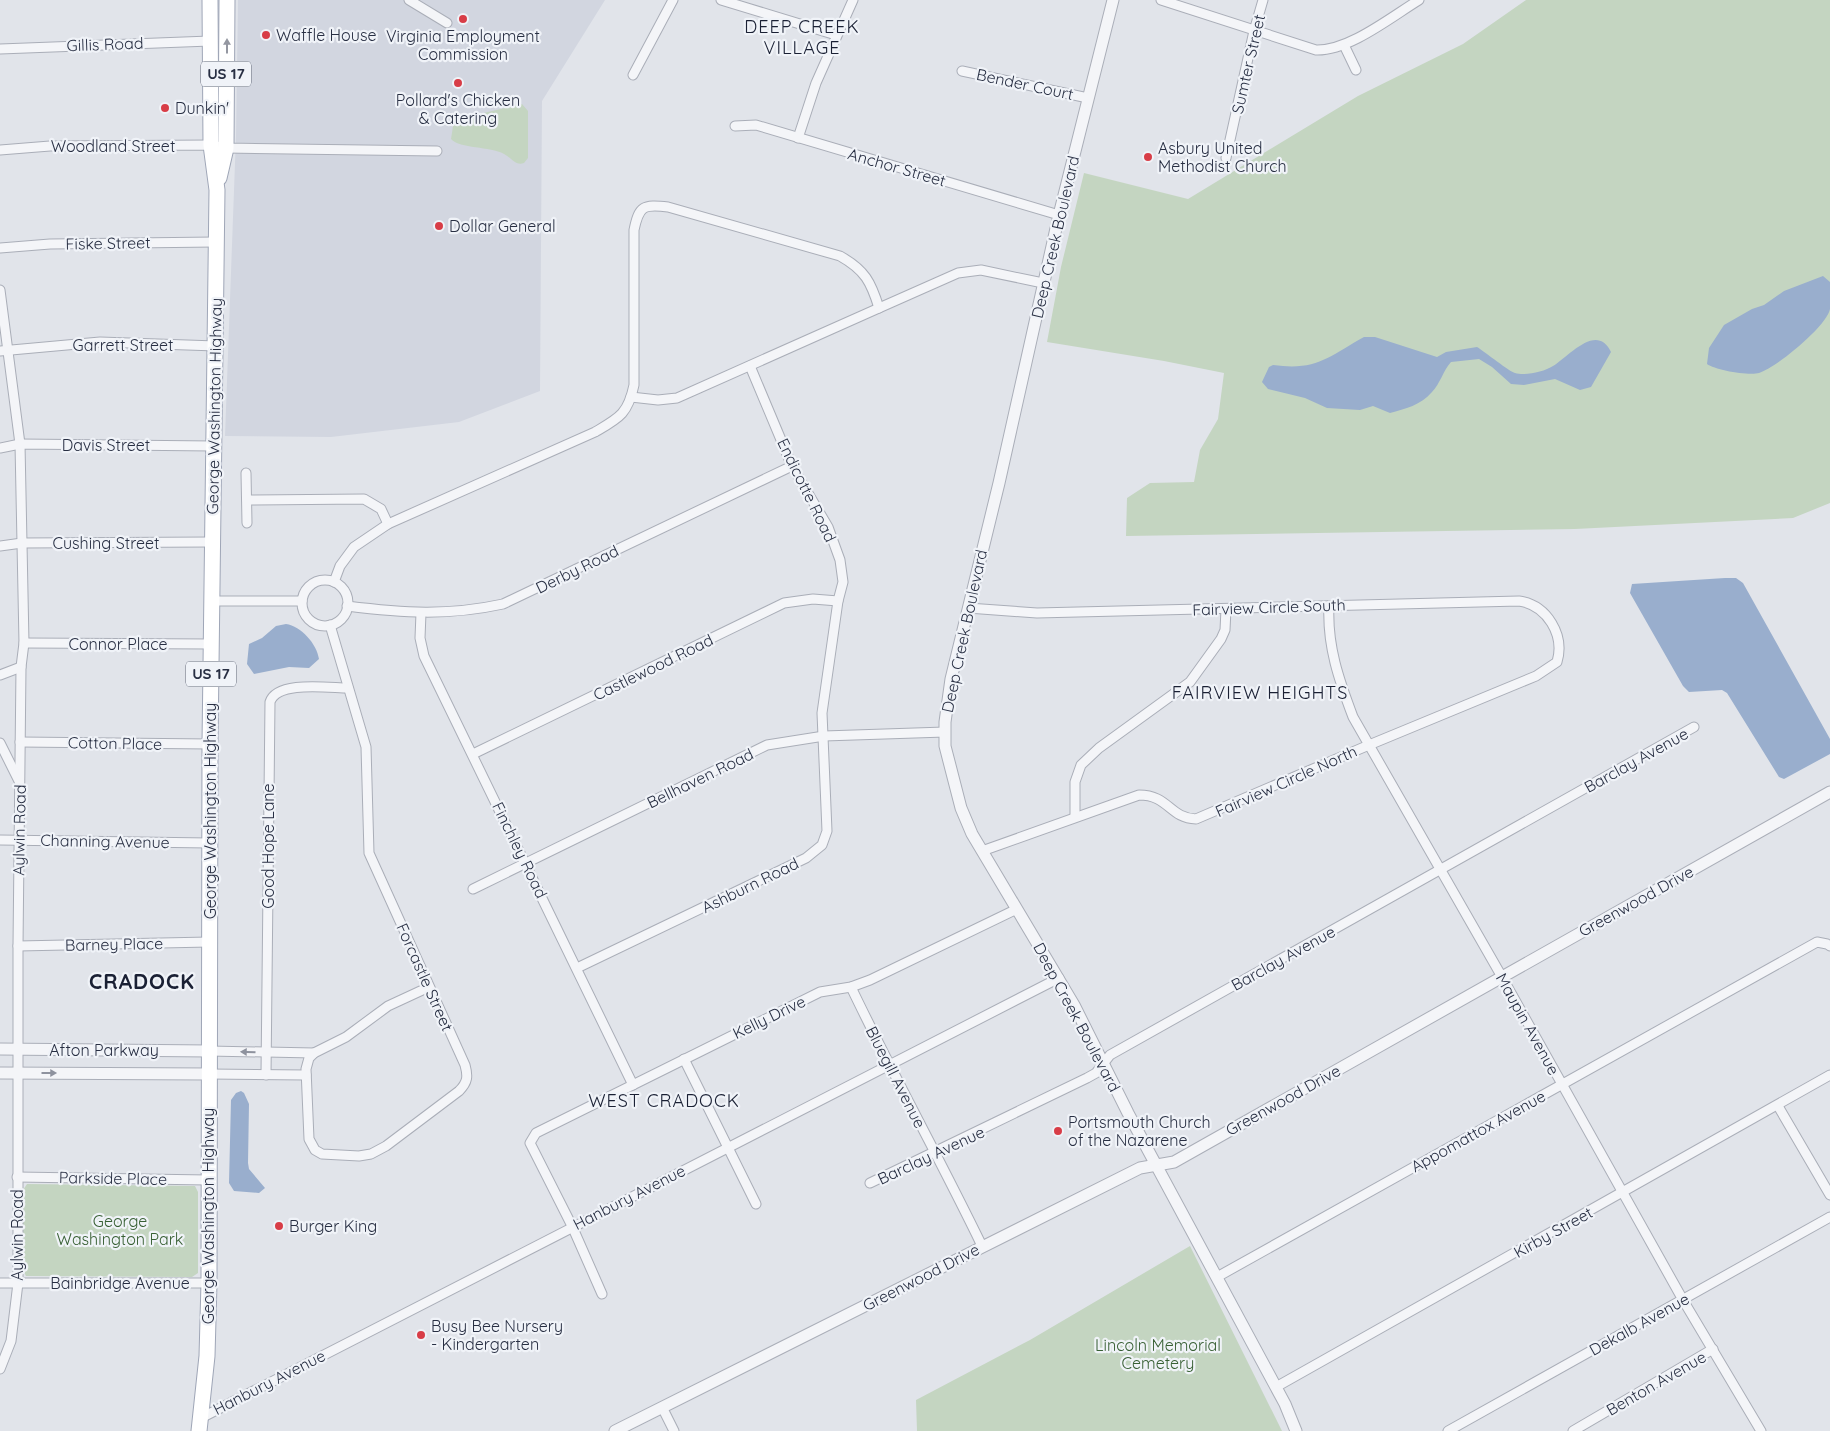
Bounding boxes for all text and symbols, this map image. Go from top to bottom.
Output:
street label: Sumter Street [1227,12,1269,116]
marker: Virginia Employment Commission [457,13,469,25]
district label: DEEP CREEK VILLAGE [744,15,860,59]
place label: Waffle House [276,25,376,45]
place label: Virginia Employment Commission [386,26,540,64]
marker: Waffle House [260,29,272,41]
street label: Gillis Road [66,33,144,55]
one-way arrow [223,38,231,54]
road number: US 17 [201,62,251,86]
street label: Bender Court [975,64,1075,104]
marker: Pollard's Chicken & Catering [452,77,464,89]
place label: Pollard's Chicken & Catering [396,90,520,128]
place label: Dunkin' [175,98,229,118]
marker: Dunkin' [159,102,171,114]
street label: Woodland Street [51,136,175,156]
place label: Asbury United Methodist Church [1158,138,1287,176]
street label: Anchor Street [846,143,948,191]
marker: Asbury United Methodist Church [1142,151,1154,163]
street label: Deep Creek Boulevard [1027,154,1083,320]
place label: Dollar General [449,216,556,236]
marker: Dollar General [433,220,445,232]
street label: Fiske Street [65,232,151,254]
street label: George Washington Highway [202,298,226,514]
street label: Garrett Street [73,335,174,355]
street label: Davis Street [62,435,150,455]
street label: Endicotte Road [773,435,841,545]
street label: Cushing Street [53,533,159,553]
street label: Derby Road [532,540,622,598]
street label: Deep Creek Boulevard [937,548,991,714]
street label: Fairview Circle South [1192,594,1346,620]
street label: Castlewood Road [590,629,716,705]
street label: Connor Place [68,634,168,654]
road number: US 17 [186,662,236,686]
district label: FAIRVIEW HEIGHTS [1172,681,1348,704]
street label: George Washington Highway [200,703,220,919]
street label: Barclay Avenue [1581,723,1691,797]
street label: Cotton Place [68,732,162,754]
street label: Fairview Circle North [1212,741,1360,821]
street label: Bellhaven Road [643,744,757,812]
street label: Good Hope Lane [258,783,278,909]
street label: Aylwin Road [8,784,30,876]
street label: Finchley Road [488,799,552,901]
street label: Channing Avenue [40,830,170,852]
street label: Ashburn Road [698,853,802,917]
street label: Greenwood Drive [1575,861,1697,941]
street label: Forcastle Street [392,920,458,1034]
street label: Barclay Avenue [1228,921,1338,995]
street label: Barney Place [65,933,163,955]
street label: Deep Creek Boulevard [1029,939,1125,1095]
district label: CRADOCK [89,968,195,994]
street label: Maupin Avenue [1492,970,1564,1078]
street label: Kelly Drive [729,991,809,1043]
street label: Bluegill Avenue [862,1023,930,1131]
street label: Afton Parkway [49,1040,159,1060]
one-way arrow [239,1047,255,1055]
street label: Greenwood Drive [1222,1060,1344,1140]
one-way arrow [41,1069,57,1077]
street label: Appomattox Avenue [1407,1086,1549,1176]
district label: WEST CRADOCK [588,1089,740,1112]
street label: George Washington Highway [198,1108,218,1324]
place label: Portsmouth Church of the Nazarene [1068,1112,1211,1150]
street label: Barclay Avenue [874,1121,988,1189]
marker: Portsmouth Church of the Nazarene [1052,1125,1064,1137]
street label: Hanbury Avenue [569,1160,689,1234]
street label: Parkside Place [59,1167,167,1189]
street label: Aylwin Road [7,1189,27,1281]
street label: Kirby Street [1510,1202,1596,1262]
park label: George Washington Park [57,1211,183,1249]
place label: Burger King [289,1216,377,1236]
marker: Burger King [273,1220,285,1232]
street label: Greenwood Drive [859,1239,983,1315]
street label: Bainbridge Avenue [50,1273,190,1293]
street label: Dekalb Avenue [1585,1288,1693,1360]
place label: Busy Bee Nursery - Kindergarten [431,1316,563,1354]
marker: Busy Bee Nursery - Kindergarten [415,1329,427,1341]
park label: Lincoln Memorial Cemetery [1095,1335,1221,1373]
street label: Hanbury Avenue [209,1345,329,1419]
street label: Benton Avenue [1602,1346,1710,1420]

